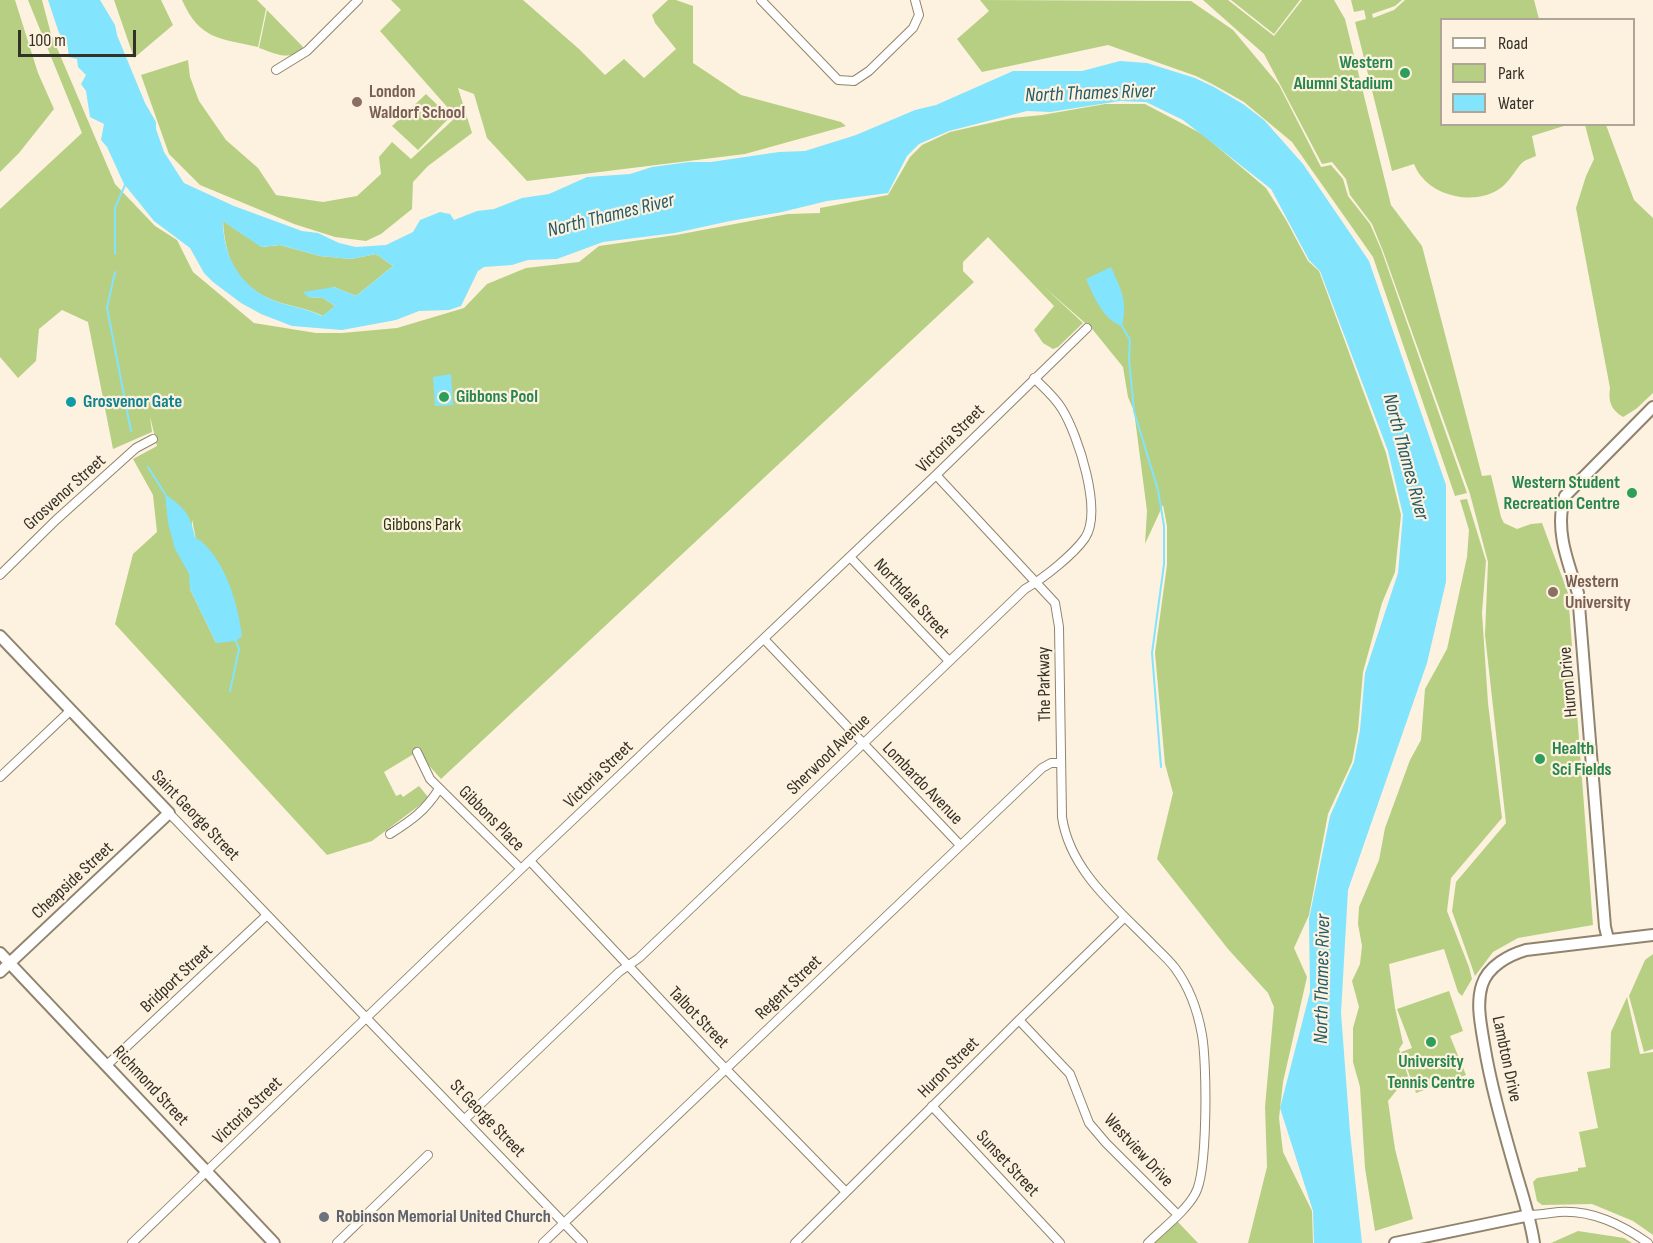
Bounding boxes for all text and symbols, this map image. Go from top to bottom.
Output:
scale bar [21,18,140,56]
legend [1440,18,1635,126]
text: 100 m [29,30,66,51]
text: Road [1498,33,1528,54]
place label: Western Alumni Stadium [1294,52,1393,94]
text: Park [1498,63,1524,84]
marker: Western Alumni Stadium [1398,66,1412,80]
water label: North Thames River [1025,80,1155,108]
place label: London Waldorf School [369,81,465,124]
text: Water [1498,93,1534,114]
marker: London Waldorf School [350,95,364,109]
water label: North Thames River [545,189,677,243]
place label: Gibbons Pool [456,386,538,408]
marker: Gibbons Pool [437,390,451,404]
place label: Grosvenor Gate [83,391,182,413]
water label: North Thames River [1377,391,1433,523]
marker: Grosvenor Gate [64,395,78,409]
street label: Victoria Street [912,400,990,478]
street label: Grosvenor Street [19,451,111,535]
place label: Western Student Recreation Centre [1504,472,1620,514]
marker: Western Student Recreation Centre [1625,486,1639,500]
park label: Gibbons Park [383,514,461,536]
street label: Northdale Street [869,555,953,643]
place label: Western University [1565,571,1631,614]
marker: Western University [1546,585,1560,599]
street label: The Parkway [1034,646,1056,722]
street label: Huron Drive [1555,646,1583,718]
street label: Sherwood Avenue [783,710,875,800]
street label: Victoria Street [560,737,638,813]
street label: Lombardo Avenue [877,738,967,830]
place label: Health Sci Fields [1552,738,1611,780]
marker: Health Sci Fields [1533,752,1547,766]
street label: Saint George Street [146,766,244,866]
street label: Gibbons Place [454,782,528,856]
street label: Cheapside Street [28,838,118,924]
water label: North Thames River [1310,914,1336,1044]
street label: Bridport Street [136,940,218,1018]
street label: Regent Street [751,951,827,1025]
street label: Talbot Street [663,983,733,1053]
street label: Lambton Drive [1486,1014,1526,1104]
street label: Huron Street [914,1033,984,1103]
marker: University Tennis Centre [1424,1035,1438,1049]
street label: Richmond Street [107,1041,193,1131]
place label: University Tennis Centre [1387,1051,1475,1094]
street label: Victoria Street [209,1073,287,1149]
street label: St George Street [445,1076,529,1162]
street label: Westview Drive [1099,1110,1177,1192]
street label: Sunset Street [971,1126,1043,1202]
place label: Robinson Memorial United Church [336,1206,551,1228]
marker: Robinson Memorial United Church [317,1210,331,1224]

